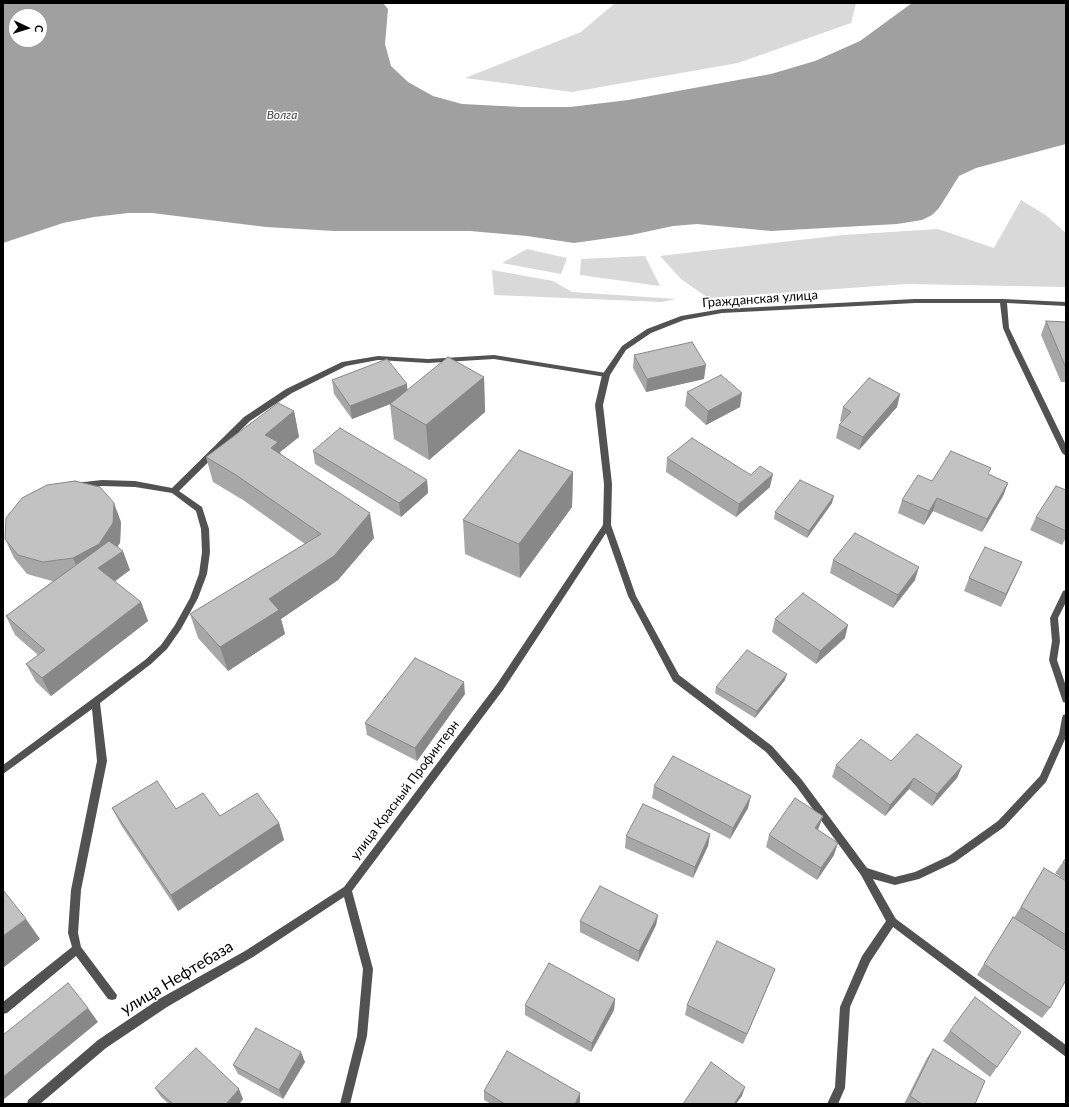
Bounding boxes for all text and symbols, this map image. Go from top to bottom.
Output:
north arrow [8,8,48,48]
text: С [33,25,46,33]
water label: Волга [267,108,297,122]
street label: Гражданская улица [702,287,818,311]
street label: улица Красный Профинтерн [347,717,463,863]
street label: улица Нефтебаза [117,937,237,1019]

